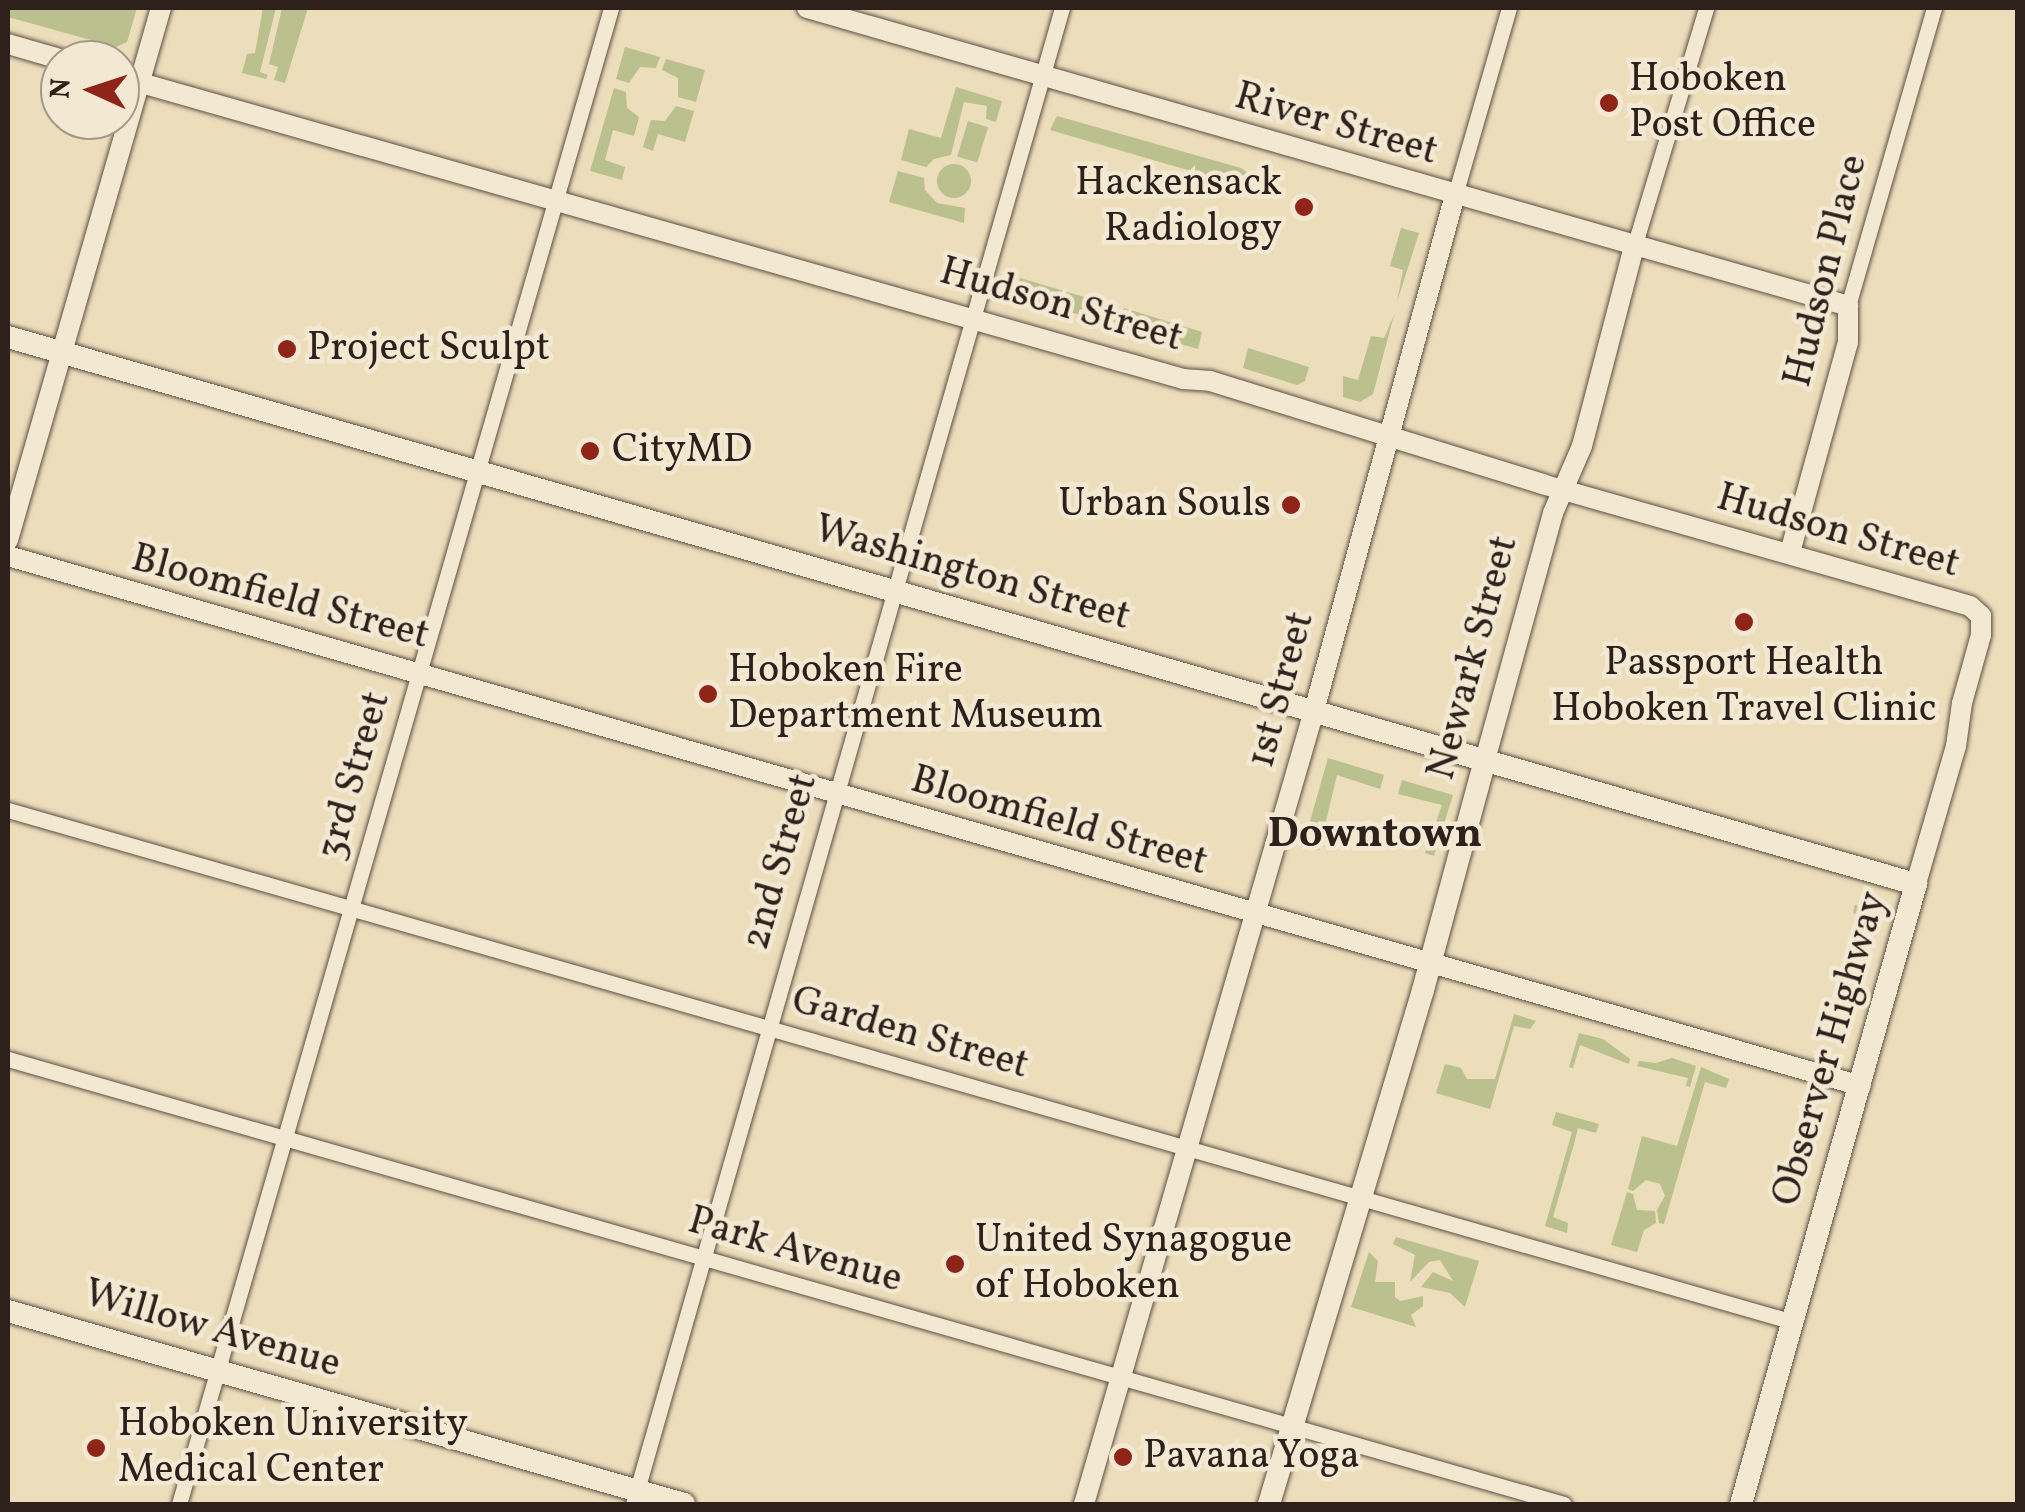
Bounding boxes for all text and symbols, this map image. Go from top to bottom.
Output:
north arrow [40,40,140,140]
place label: Hoboken Post Office [1629,56,1816,150]
street label: River Street [1229,73,1443,177]
text: N [42,77,82,100]
marker: Hoboken Post Office [1598,92,1620,114]
street label: Hudson Place [1775,150,1879,392]
place label: Hackensack Radiology [1075,160,1282,254]
marker: Hackensack Radiology [1291,194,1317,220]
street label: Hudson Street [934,248,1188,364]
place label: Project Sculpt [307,325,550,373]
marker: Project Sculpt [276,338,298,360]
place label: CityMD [612,427,752,475]
marker: CityMD [577,438,603,464]
street label: Hudson Street [1711,474,1965,590]
place label: Urban Souls [1059,481,1271,529]
marker: Urban Souls [1280,494,1302,516]
street label: Washington Street [809,506,1135,642]
street label: Newark Street [1418,531,1530,785]
street label: Bloomfield Street [126,535,434,661]
street label: 1st Street [1238,607,1326,773]
marker: Passport Health Hoboken Travel Clinic [1731,609,1757,635]
place label: Passport Health Hoboken Travel Clinic [1551,640,1937,734]
place label: Hoboken Fire Department Museum [728,647,1103,741]
marker: Hoboken Fire Department Museum [697,683,719,705]
street label: 3rd Street [308,686,402,866]
street label: Bloomfield Street [905,757,1213,887]
street label: 2nd Street [733,769,829,955]
district label: Downtown [1268,811,1482,861]
street label: Observer Highway [1763,886,1899,1212]
street label: Garden Street [786,977,1034,1091]
street label: Park Avenue [682,1198,908,1304]
place label: United Synagogue of Hoboken [975,1217,1292,1311]
marker: United Synagogue of Hoboken [944,1253,966,1275]
street label: Willow Avenue [78,1270,346,1390]
place label: Hoboken University Medical Center [118,1401,468,1495]
place label: Pavana Yoga [1143,1433,1361,1481]
marker: Hoboken University Medical Center [83,1435,109,1461]
marker: Pavana Yoga [1112,1446,1134,1468]

